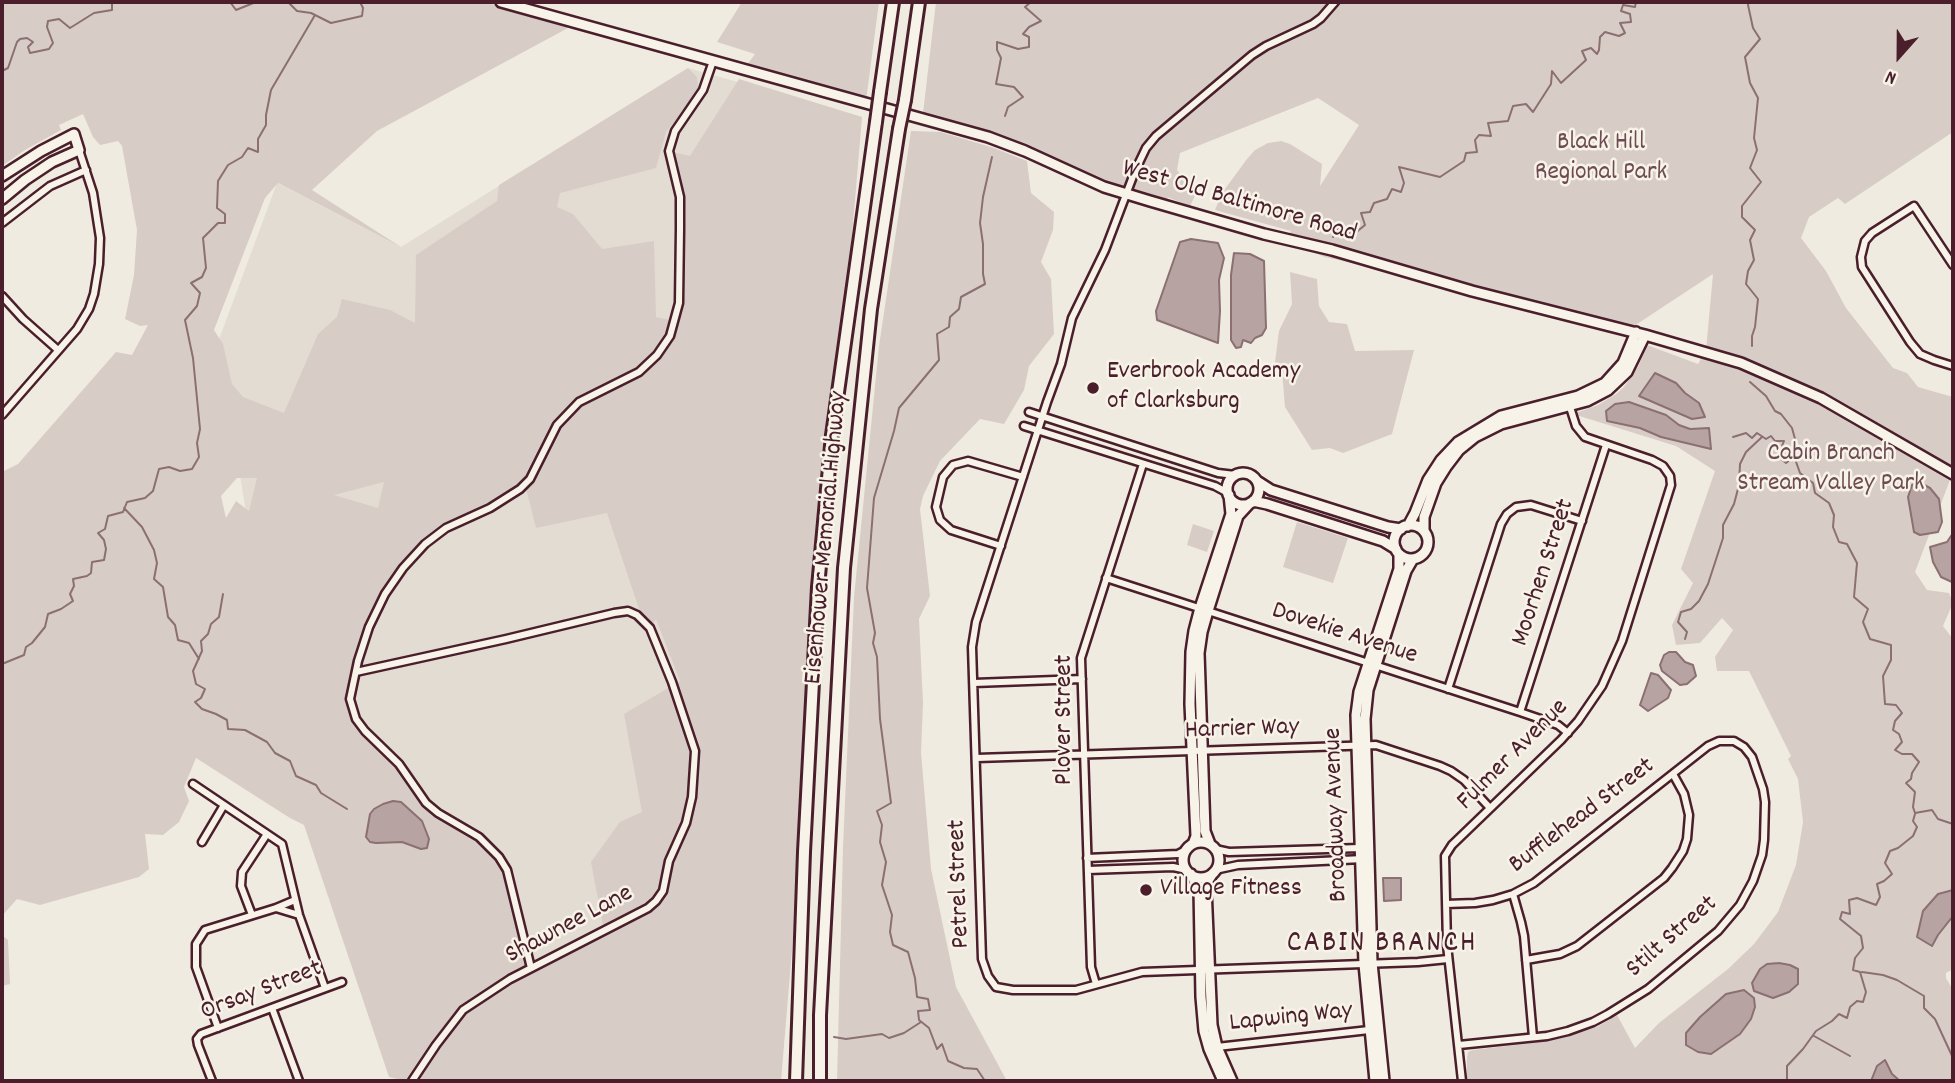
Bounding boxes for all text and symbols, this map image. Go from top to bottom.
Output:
north arrow [1864,21,1934,91]
text: N [1882,62,1901,90]
park label: Black Hill Regional Park [1535,128,1667,190]
street label: West Old Baltimore Road [1118,155,1360,251]
place label: Everbrook Academy of Clarksburg [1107,357,1300,418]
marker: Everbrook Academy of Clarksburg [1085,380,1101,396]
street label: Eisenhower Memorial Highway [800,390,856,686]
park label: Cabin Branch Stream Valley Park [1737,439,1925,500]
street label: Moorhen Street [1507,496,1583,650]
street label: Dovekie Avenue [1267,597,1421,673]
street label: Plover Street [1050,655,1082,785]
street label: Fulmer Avenue [1452,694,1576,818]
street label: Harrier Way [1184,713,1300,749]
street label: Broadway Avenue [1319,727,1357,903]
street label: Bufflehead Street [1504,752,1662,882]
street label: Petrel Street [943,819,979,949]
place label: Village Fitness [1160,874,1302,906]
street label: Shawnee Lane [501,879,639,973]
marker: Village Fitness [1138,882,1154,898]
street label: Stilt Street [1621,890,1725,986]
district label: CABIN BRANCH [1288,928,1476,964]
street label: Orsay Street [197,955,327,1029]
street label: Lapwing Way [1228,997,1354,1041]

